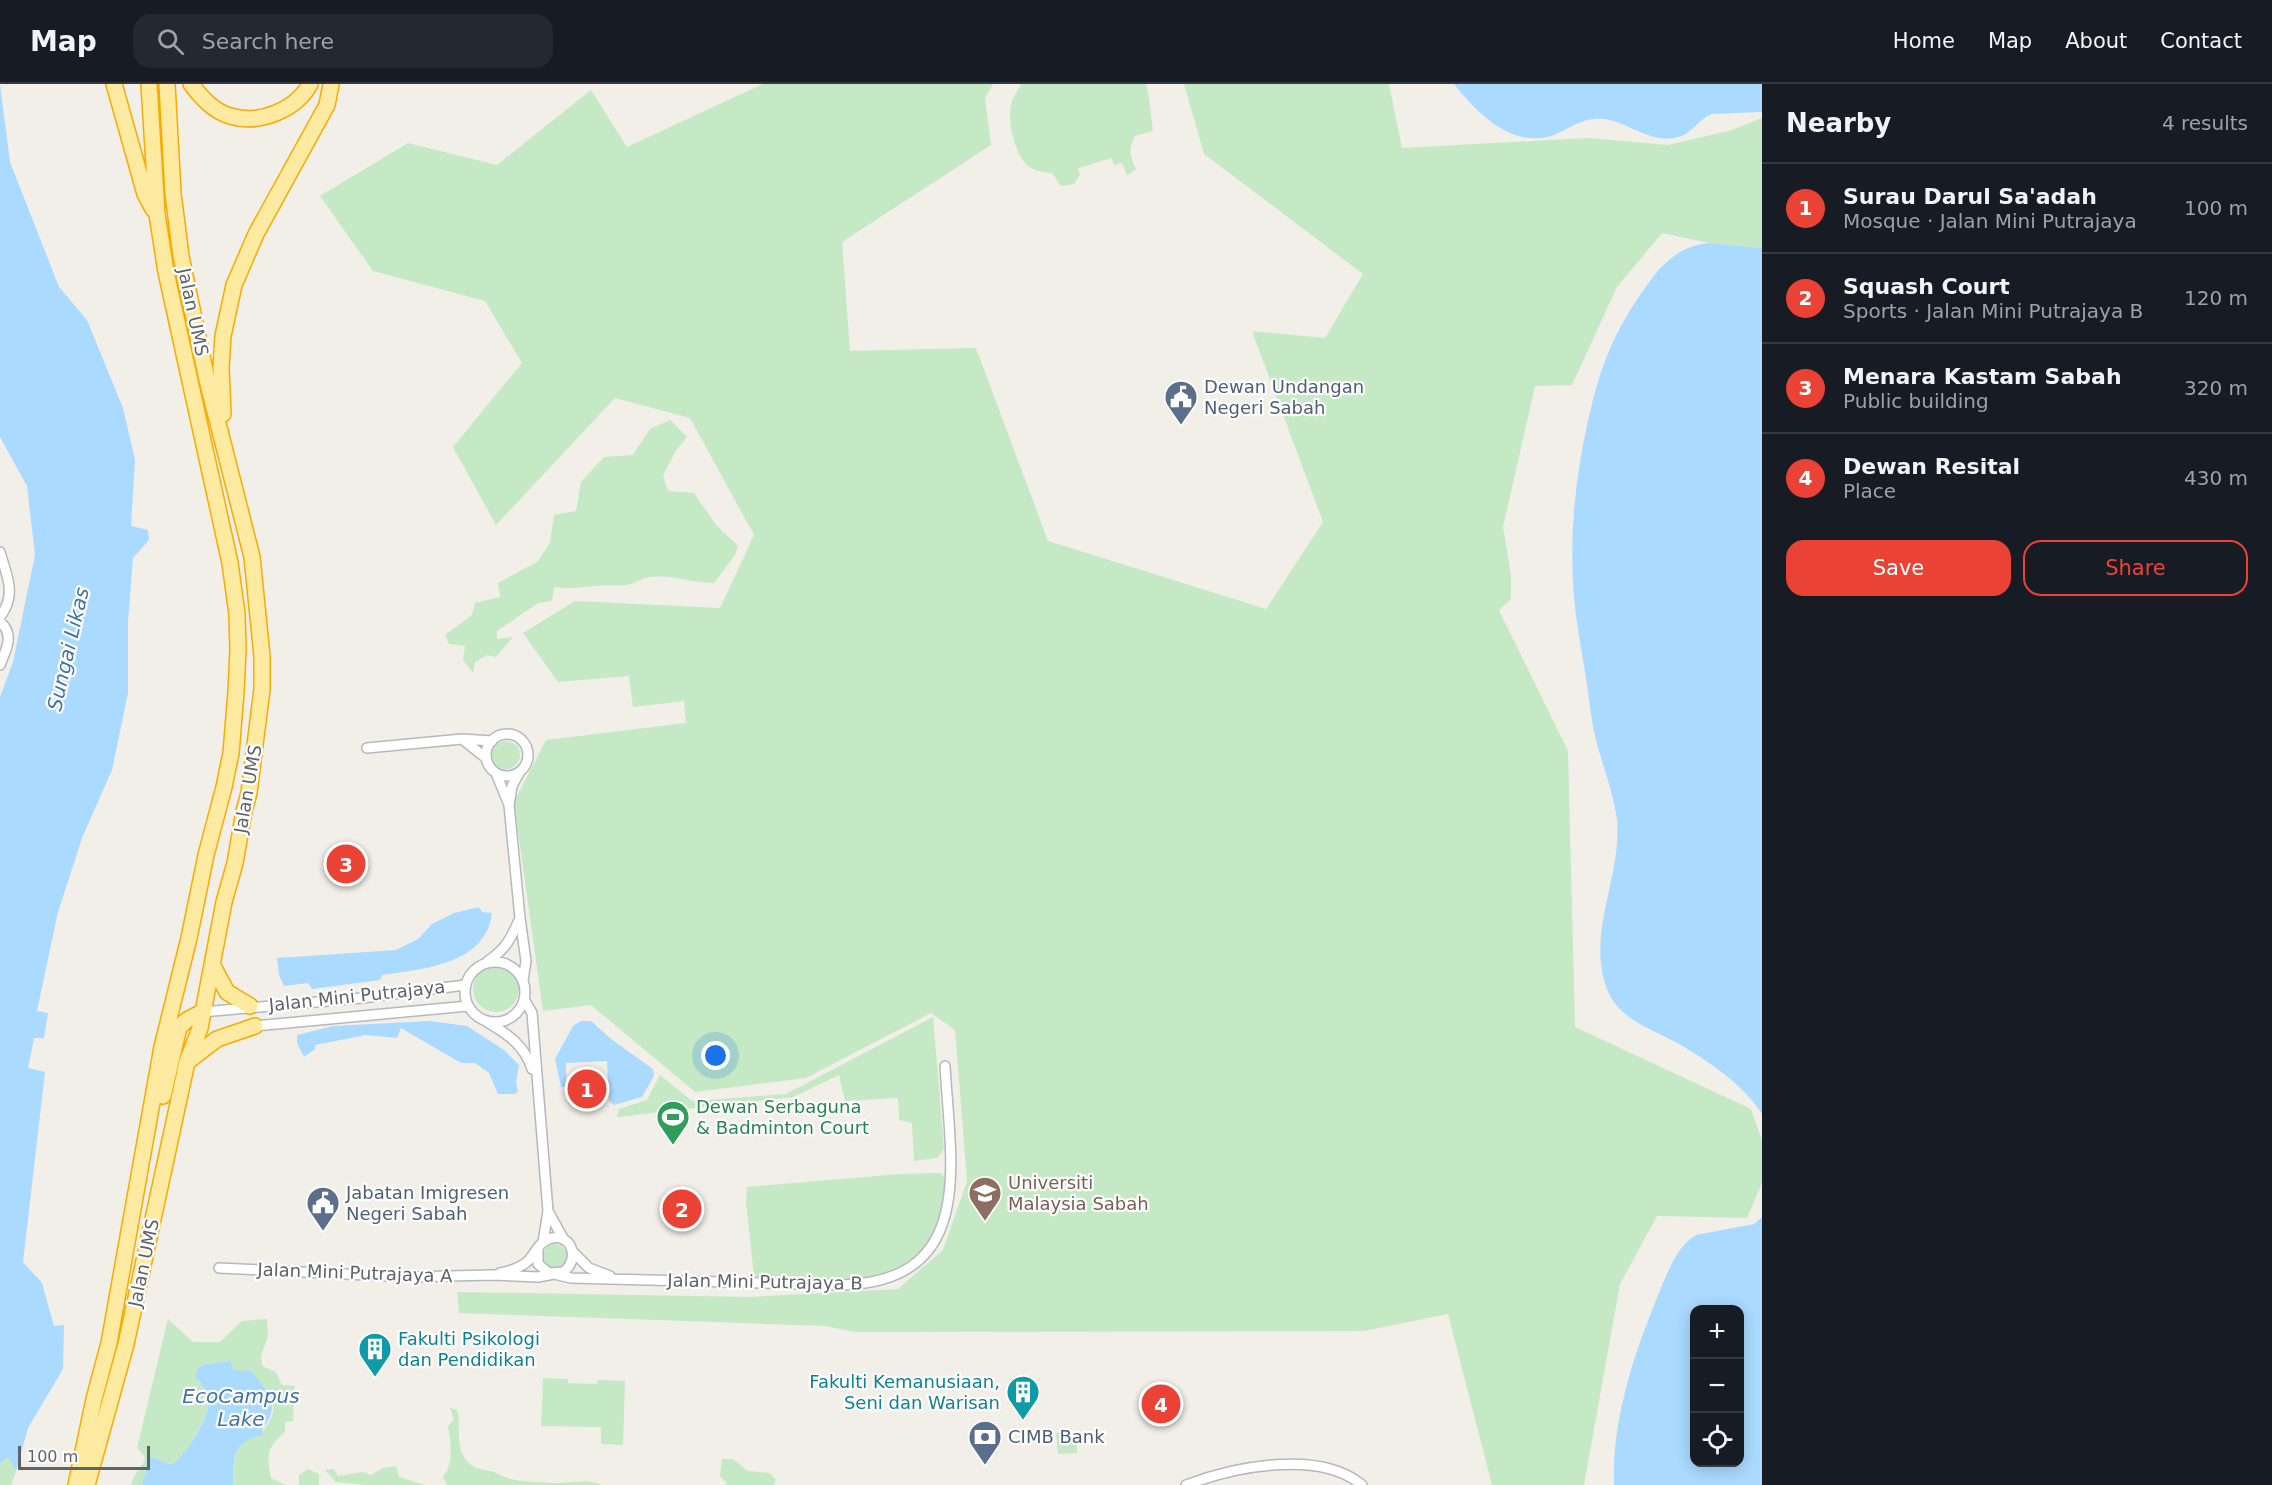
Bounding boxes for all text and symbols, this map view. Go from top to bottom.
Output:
search box [133,14,553,68]
text: Map [30,25,97,58]
icon: search [154,25,187,58]
text: Search here [202,29,334,54]
text: Home [1893,29,1955,53]
text: Map [1988,29,2032,53]
text: About [2065,29,2127,53]
text: Contact [2160,29,2242,53]
text: Nearby [1786,108,1891,138]
text: 4 results [2162,111,2248,135]
text: Surau Darul Sa'adah [1843,184,2097,209]
text: 1 [1799,196,1812,220]
text: 100 m [2184,196,2248,220]
text: Mosque · Jalan Mini Putrajaya [1843,209,2137,233]
street label: Jalan UMS [174,265,213,358]
text: Squash Court [1843,274,2010,299]
text: 2 [1799,286,1812,310]
text: 120 m [2184,286,2248,310]
text: Sports · Jalan Mini Putrajaya B [1843,299,2143,323]
text: Menara Kastam Sabah [1843,364,2122,389]
place label: Dewan Undangan Negeri Sabah [1204,376,1364,418]
text: 3 [1799,376,1812,400]
text: 320 m [2184,376,2248,400]
public building icon: Dewan Undangan Negeri Sabah [1163,379,1199,426]
text: Public building [1843,389,1989,413]
text: Dewan Resital [1843,454,2020,479]
text: 4 [1799,466,1812,490]
text: 430 m [2184,466,2248,490]
text: Place [1843,479,1896,503]
button: Save [1786,540,2011,596]
button: Share [2023,540,2248,596]
water label: Sungai Likas [42,585,94,713]
street label: Jalan UMS [229,743,266,836]
pin: 3 [326,842,366,886]
street label: Jalan Mini Putrajaya [267,976,446,1015]
your location [701,1041,730,1070]
pin: 1 [568,1066,606,1112]
place label: Dewan Serbaguna & Badminton Court [696,1096,869,1138]
sports icon: Dewan Serbaguna & Badminton Court [655,1099,691,1146]
place label: Universiti Malaysia Sabah [1008,1172,1149,1214]
school or university icon: Universiti Malaysia Sabah [967,1175,1003,1222]
place label: Jabatan Imigresen Negeri Sabah [345,1182,509,1224]
public building icon: Jabatan Imigresen Negeri Sabah [305,1185,341,1232]
pin: 2 [662,1186,702,1232]
street label: Jalan UMS [124,1217,163,1310]
street label: Jalan Mini Putrajaya A [256,1259,454,1286]
street label: Jalan Mini Putrajaya B [666,1269,863,1294]
map controls [1690,1305,1744,1467]
button: + [1690,1305,1744,1359]
place label: Fakulti Psikologi dan Pendidikan [398,1328,540,1370]
building icon: Fakulti Psikologi dan Pendidikan [357,1331,393,1378]
button: − [1690,1359,1744,1413]
place label: Fakulti Kemanusiaan, Seni dan Warisan [809,1371,1000,1413]
building icon: Fakulti Kemanusiaan, Seni dan Warisan [1005,1374,1041,1421]
pin: 4 [1142,1382,1180,1426]
water label: EcoCampus Lake [182,1384,300,1431]
button: locate [1690,1413,1744,1467]
bank icon: CIMB Bank [967,1419,1003,1466]
place label: CIMB Bank [1008,1426,1105,1447]
scale bar [18,1443,150,1470]
text: 100 m [27,1447,78,1466]

